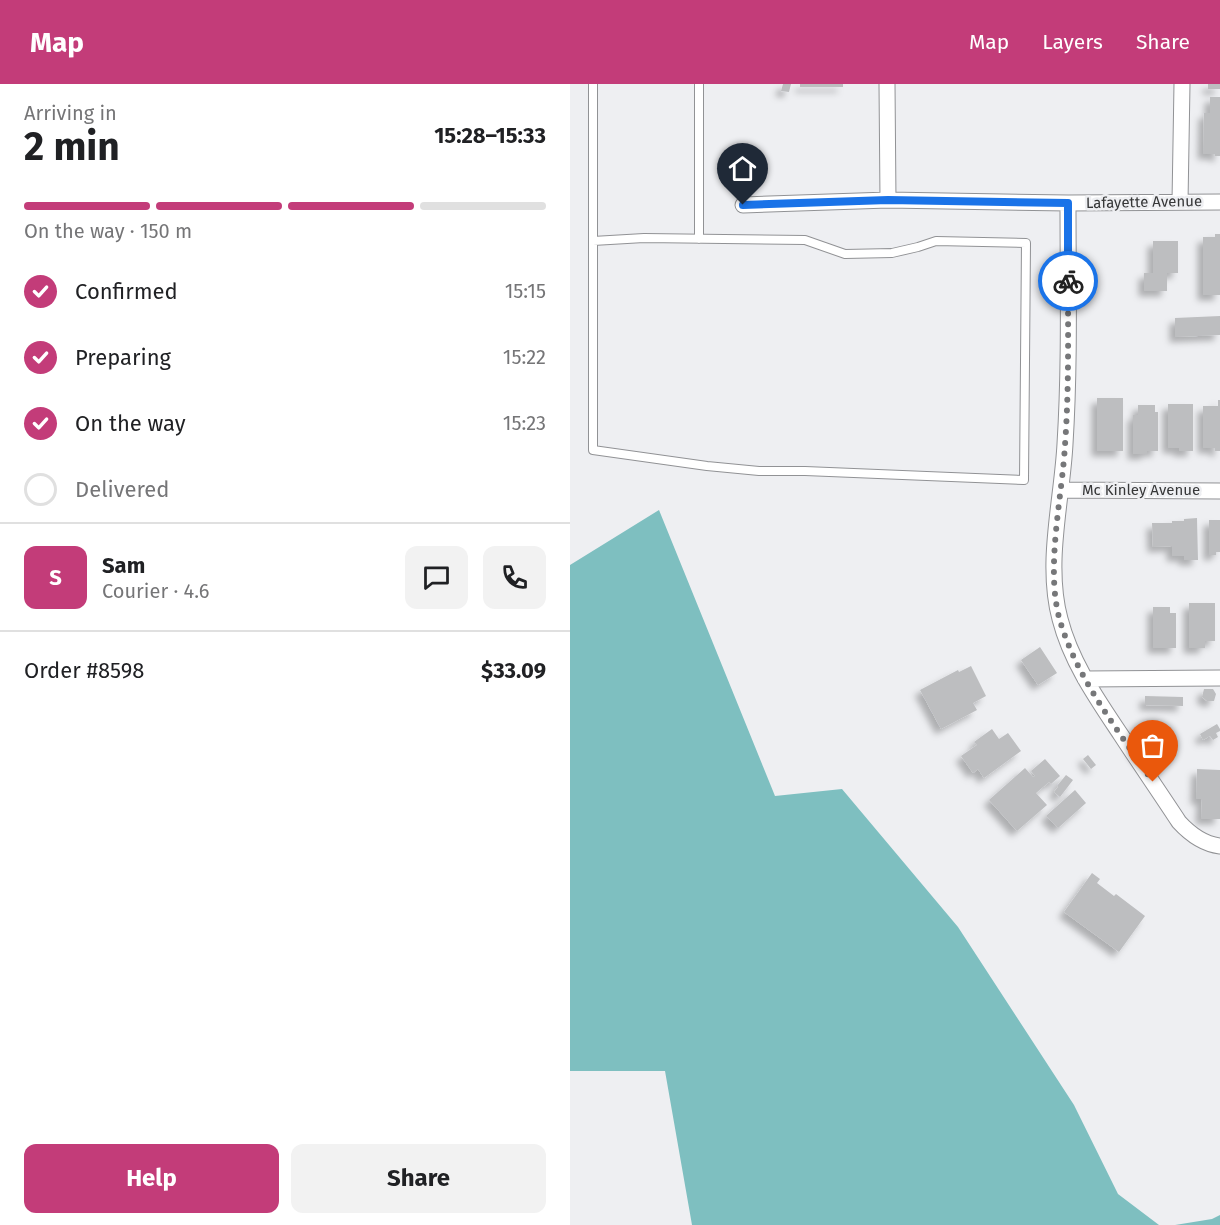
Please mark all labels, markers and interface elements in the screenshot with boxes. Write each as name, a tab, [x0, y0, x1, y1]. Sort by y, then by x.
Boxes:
text: Map	[30, 26, 84, 59]
text: Map	[969, 29, 1009, 55]
text: Layers	[1042, 29, 1103, 55]
text: Share	[1136, 29, 1190, 55]
text: Arriving in	[24, 101, 117, 125]
text: 15:28–15:33	[434, 122, 546, 149]
text: 2 min	[24, 124, 120, 170]
pin	[717, 143, 768, 205]
icon: home	[726, 152, 759, 185]
street label: Lafayette Avenue	[1086, 192, 1202, 212]
text: On the way · 150 m	[24, 219, 192, 243]
courier	[1038, 251, 1098, 311]
icon: bike	[1052, 265, 1085, 298]
icon: check	[24, 275, 57, 308]
text: Confirmed	[75, 278, 178, 305]
text: 15:15	[505, 279, 546, 303]
icon: check	[24, 341, 57, 374]
text: Preparing	[75, 344, 171, 371]
text: 15:22	[503, 345, 546, 369]
icon: check	[24, 407, 57, 440]
text: On the way	[75, 410, 186, 437]
text: 15:23	[503, 411, 546, 435]
text: Delivered	[75, 476, 170, 503]
street label: Mc Kinley Avenue	[1082, 481, 1200, 499]
button: chat	[405, 546, 468, 609]
button: phone	[483, 546, 546, 609]
text: Sam	[102, 552, 145, 579]
text: S	[49, 564, 62, 591]
text: Courier · 4.6	[102, 579, 209, 603]
text: Order #8598	[24, 657, 144, 684]
text: $33.09	[481, 657, 546, 684]
pin	[1127, 720, 1178, 782]
icon: bag	[1136, 729, 1169, 762]
button: Help	[24, 1144, 279, 1213]
button: Share	[291, 1144, 546, 1213]

